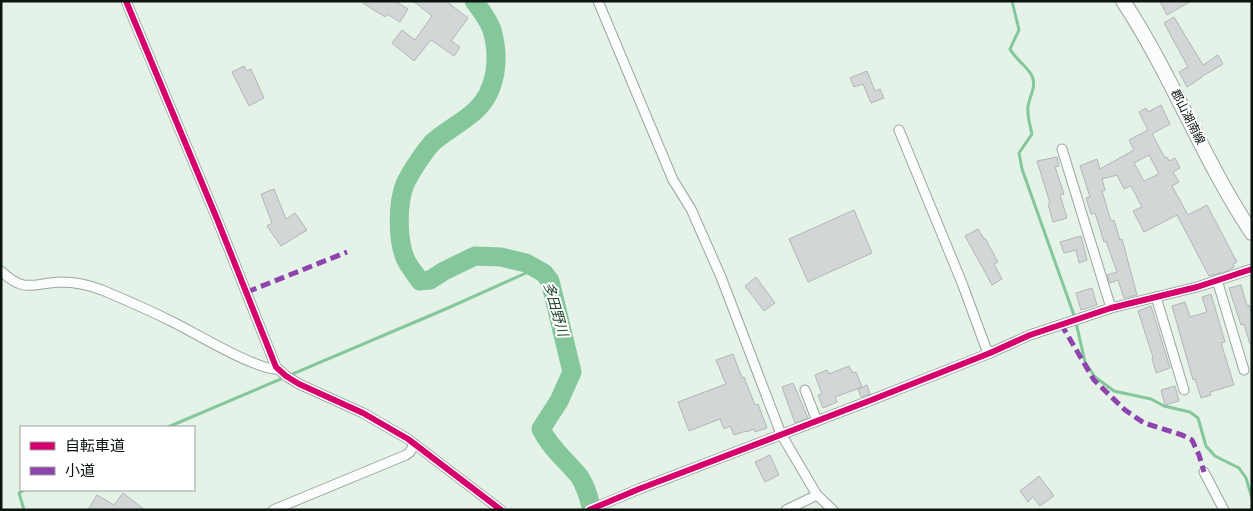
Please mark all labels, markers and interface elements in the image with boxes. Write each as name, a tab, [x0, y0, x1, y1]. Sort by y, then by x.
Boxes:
street label: 郡山湖南線	[1168, 87, 1208, 147]
water label: 多田野川	[540, 280, 572, 340]
legend	[20, 426, 195, 491]
text: 自転車道	[65, 437, 125, 455]
text: 小道	[65, 462, 95, 480]

